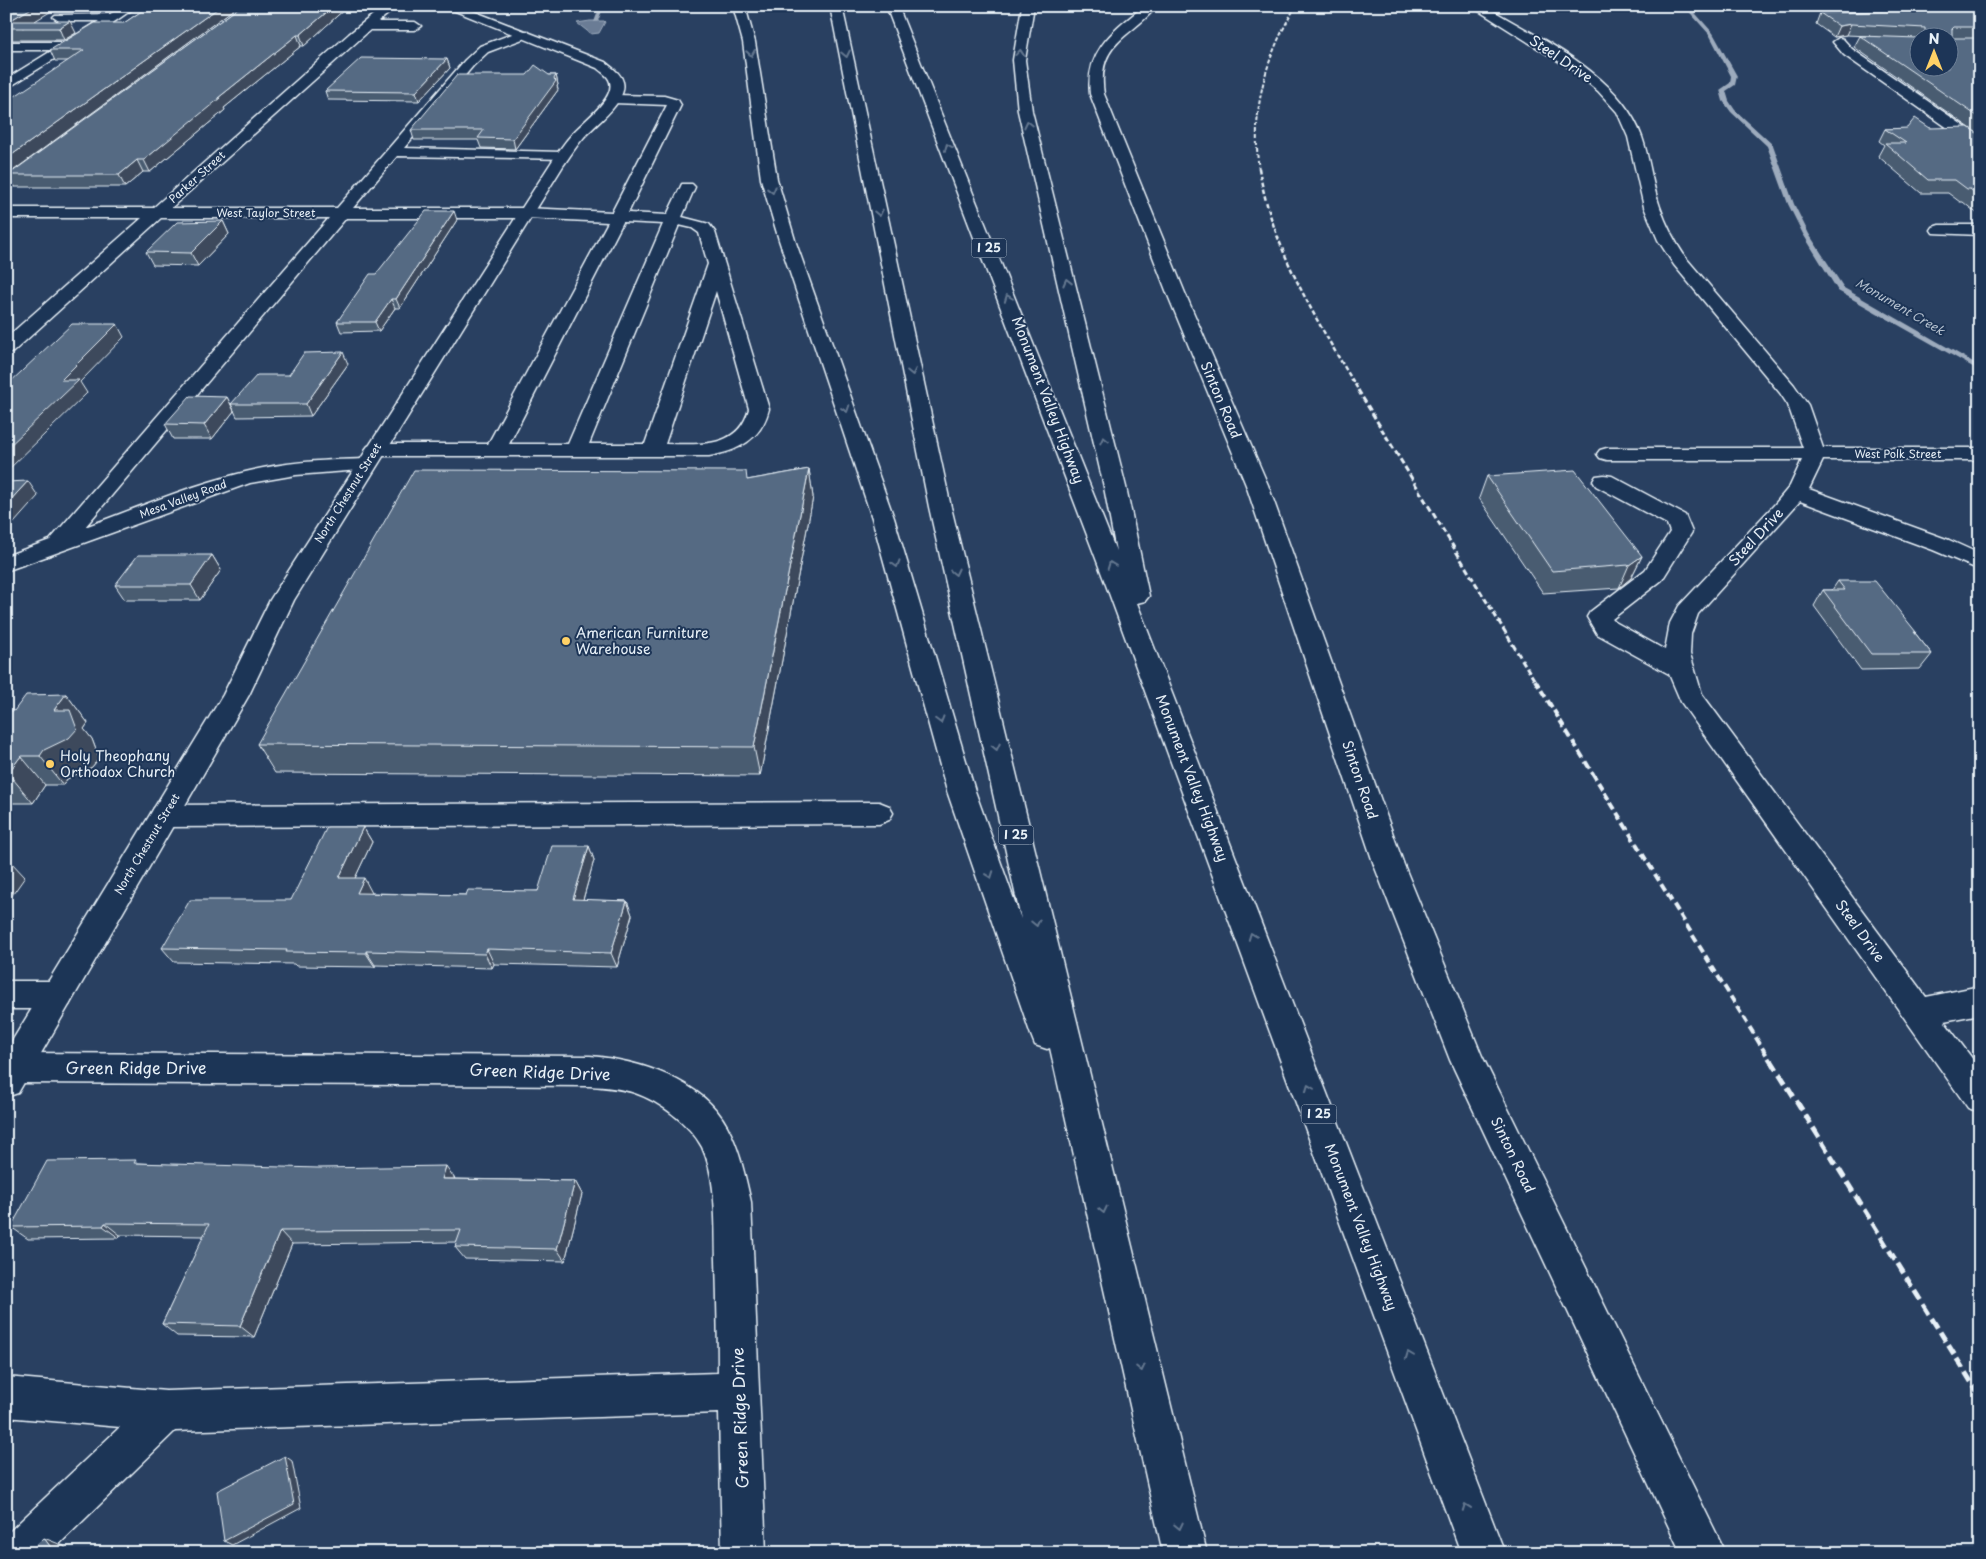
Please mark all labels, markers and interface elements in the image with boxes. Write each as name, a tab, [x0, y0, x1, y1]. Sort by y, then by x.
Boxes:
north arrow	[1908, 28, 1958, 78]
text: N	[1928, 28, 1940, 49]
street label: Steel Drive	[1525, 30, 1597, 88]
one-way arrow	[745, 49, 755, 58]
one-way arrow	[1014, 49, 1025, 57]
one-way arrow	[840, 50, 851, 58]
one-way arrow	[1023, 119, 1034, 128]
one-way arrow	[944, 143, 955, 152]
street label: Parker Street	[165, 146, 229, 207]
one-way arrow	[766, 185, 777, 194]
street label: West Taylor Street	[217, 204, 316, 221]
one-way arrow	[873, 209, 884, 218]
road number: I 25	[972, 238, 1006, 258]
water label: Monument Creek	[1853, 273, 1949, 339]
one-way arrow	[1062, 277, 1073, 286]
one-way arrow	[1004, 294, 1015, 303]
street label: Monument Valley Highway	[1007, 313, 1090, 486]
street label: Sinton Road	[1196, 358, 1247, 442]
one-way arrow	[906, 368, 917, 377]
one-way arrow	[840, 404, 850, 413]
one-way arrow	[1099, 435, 1110, 444]
street label: North Chestnut Street	[310, 439, 386, 546]
street label: West Polk Street	[1855, 445, 1942, 462]
street label: Mesa Valley Road	[137, 475, 229, 522]
street label: Steel Drive	[1723, 503, 1788, 570]
one-way arrow	[891, 559, 901, 567]
one-way arrow	[1107, 561, 1117, 569]
one-way arrow	[949, 568, 960, 576]
place label: American Furniture Warehouse	[576, 622, 709, 659]
marker: American Furniture Warehouse	[560, 635, 572, 647]
street label: Monument Valley Highway	[1151, 691, 1234, 864]
one-way arrow	[935, 716, 945, 724]
street label: Sinton Road	[1337, 738, 1384, 822]
one-way arrow	[990, 743, 1001, 752]
place label: Holy Theophany Orthodox Church	[60, 745, 175, 782]
marker: Holy Theophany Orthodox Church	[44, 758, 56, 770]
street label: North Chestnut Street	[110, 789, 184, 898]
road number: I 25	[998, 826, 1034, 844]
one-way arrow	[984, 870, 994, 878]
street label: Steel Drive	[1831, 895, 1890, 966]
one-way arrow	[1030, 918, 1041, 927]
one-way arrow	[1248, 932, 1258, 941]
street label: Green Ridge Drive	[65, 1055, 207, 1079]
street label: Green Ridge Drive	[469, 1057, 611, 1085]
one-way arrow	[1305, 1084, 1315, 1093]
road number: I 25	[1302, 1104, 1336, 1124]
street label: Sinton Road	[1486, 1113, 1541, 1196]
street label: Monument Valley Highway	[1320, 1140, 1403, 1313]
one-way arrow	[1098, 1206, 1108, 1214]
street label: Green Ridge Drive	[725, 1347, 753, 1489]
one-way arrow	[1405, 1351, 1415, 1360]
one-way arrow	[1135, 1364, 1146, 1373]
one-way arrow	[1462, 1503, 1472, 1512]
one-way arrow	[1173, 1522, 1184, 1531]

